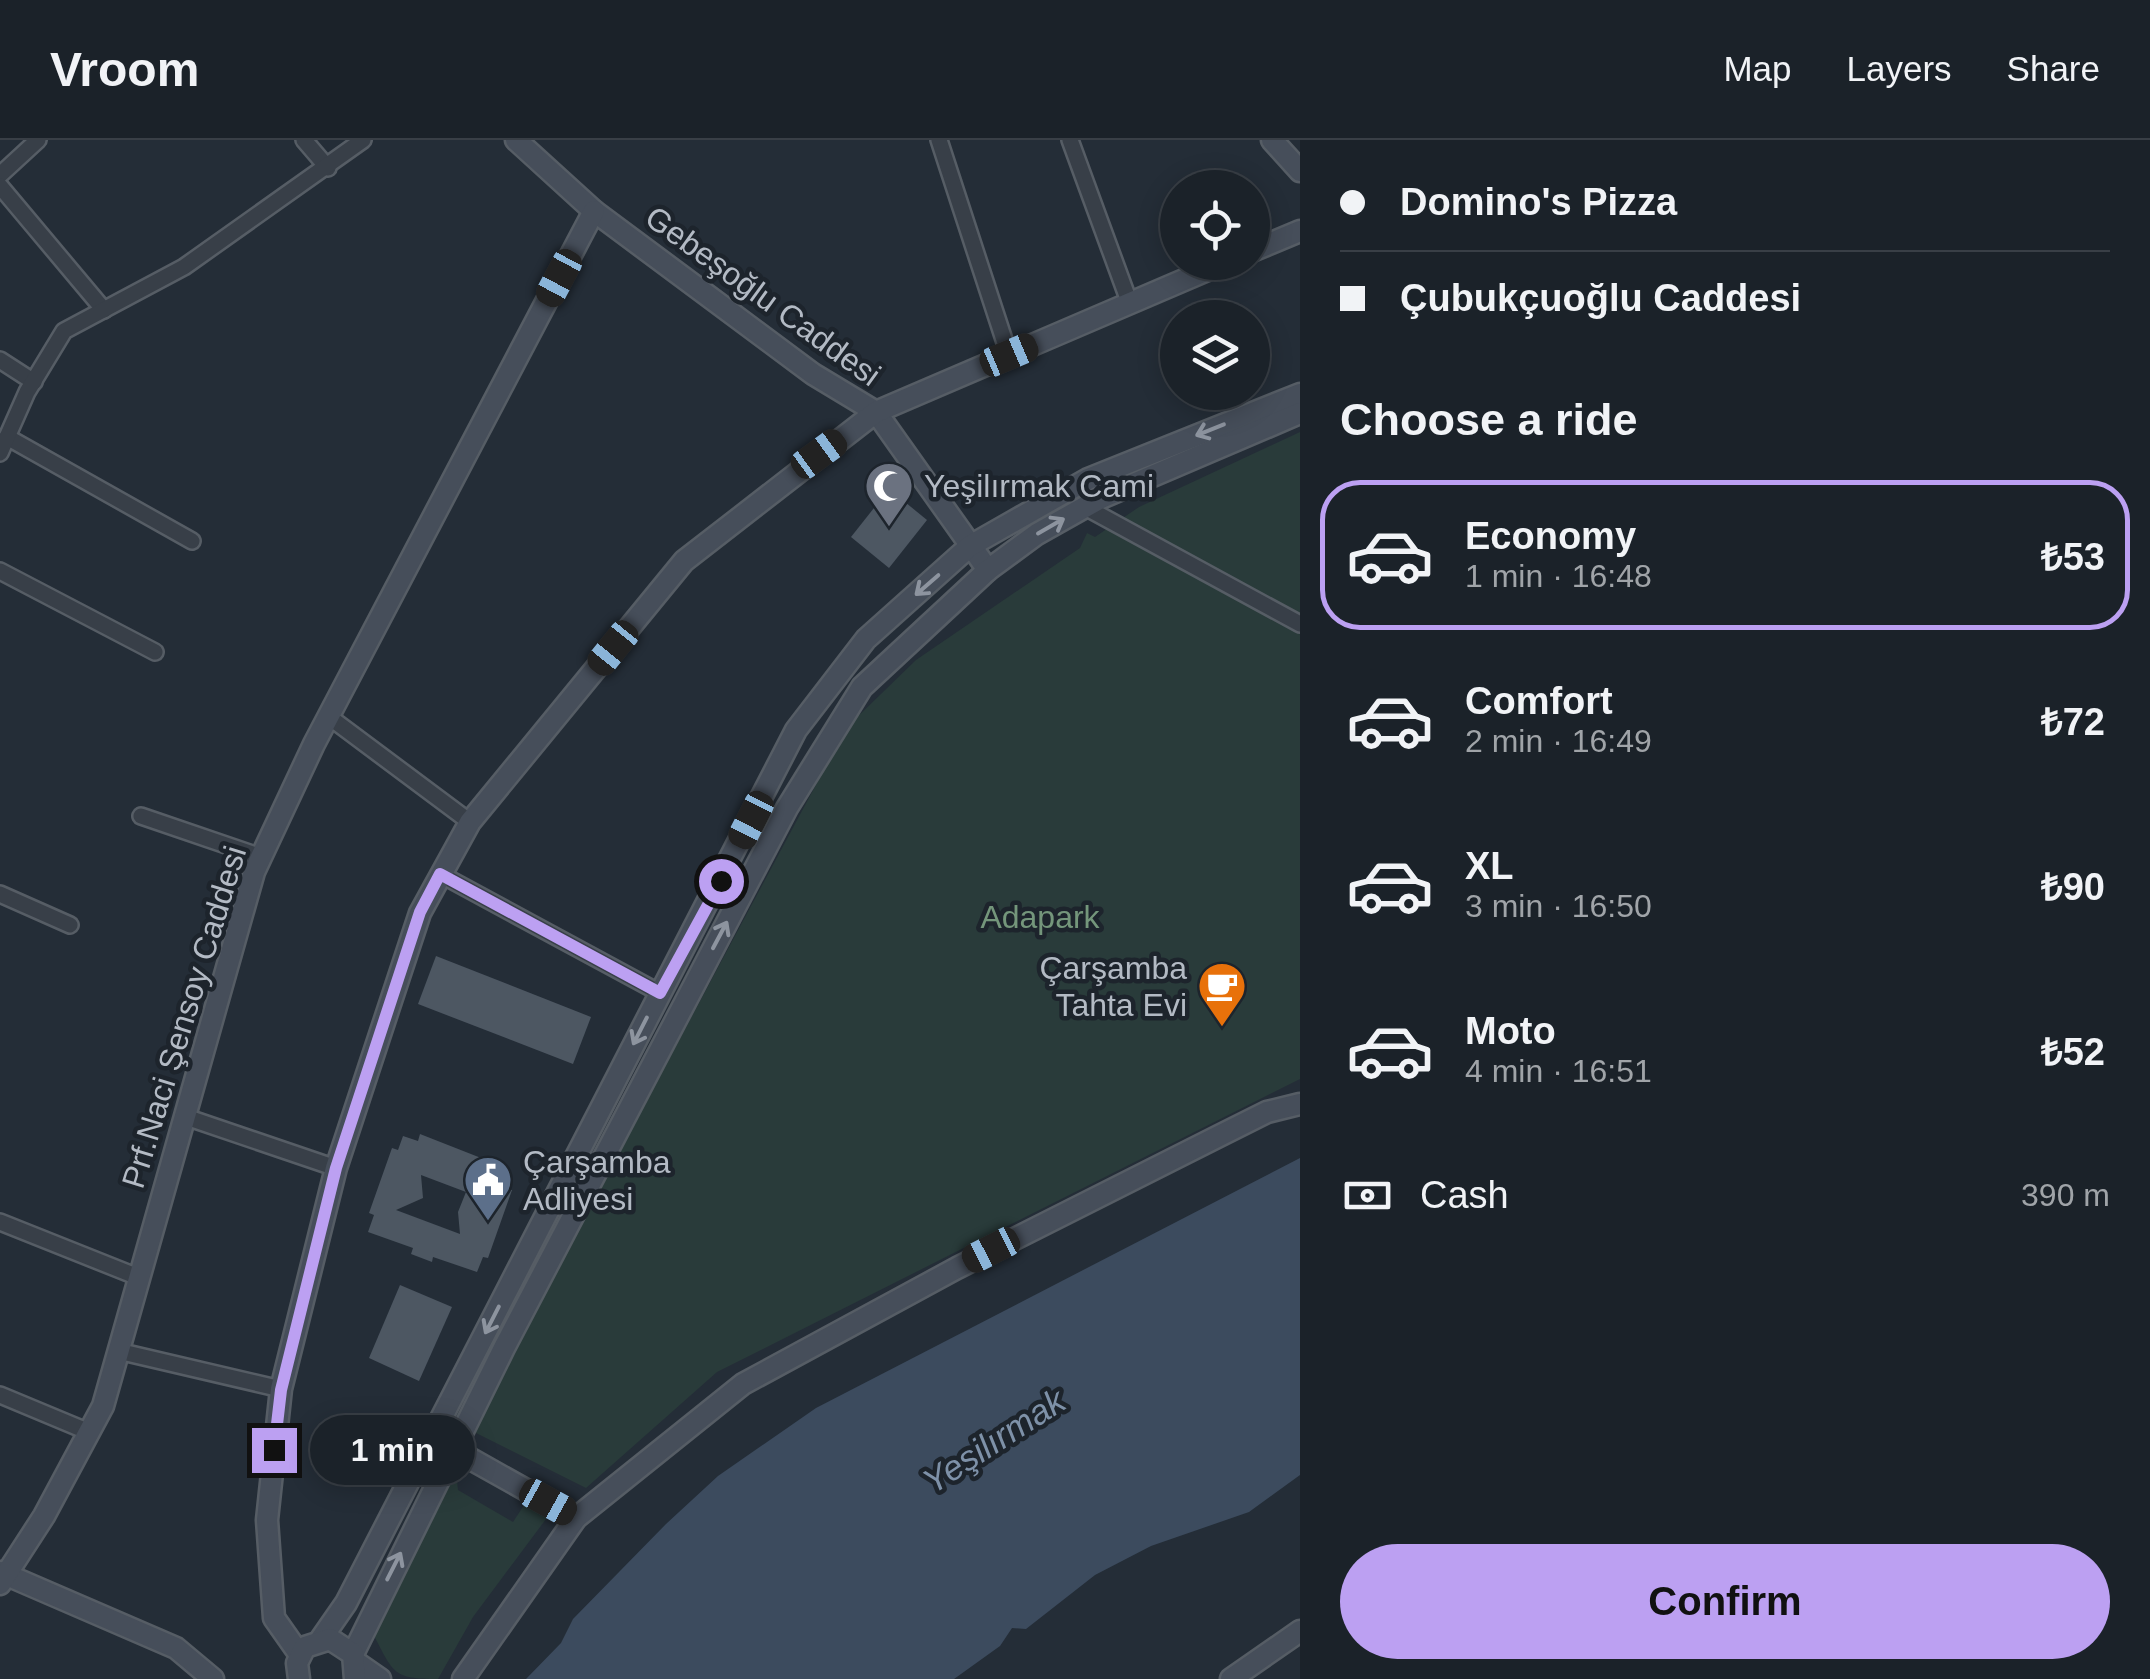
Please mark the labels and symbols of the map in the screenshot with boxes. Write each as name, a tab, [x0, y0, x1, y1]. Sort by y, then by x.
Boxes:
street label: Gebeşoğlu Caddesi	[639, 199, 887, 393]
car	[532, 244, 586, 312]
car	[976, 329, 1042, 381]
one-way arrow	[1195, 423, 1225, 441]
car	[786, 424, 852, 484]
mosque icon: Yeşilırmak Cami	[863, 460, 915, 528]
place label: Yeşilırmak Cami	[924, 468, 1154, 504]
one-way arrow	[1036, 516, 1065, 536]
one-way arrow	[915, 574, 940, 597]
car	[582, 615, 644, 681]
car	[724, 786, 778, 854]
street label: Prf.Naci Şensoy Caddesi	[115, 842, 253, 1192]
route start	[699, 859, 744, 904]
park label: Adapark	[980, 899, 1101, 935]
one-way arrow	[711, 920, 730, 950]
place label: Çarşamba Tahta Evi	[1039, 950, 1187, 1023]
cafe icon: Çarşamba Tahta Evi	[1196, 960, 1248, 1028]
one-way arrow	[630, 1016, 649, 1046]
place label: Çarşamba Adliyesi	[523, 1144, 671, 1217]
public building icon: Çarşamba Adliyesi	[462, 1154, 514, 1222]
car	[957, 1223, 1025, 1277]
one-way arrow	[482, 1305, 501, 1334]
water label: Yeşilırmak	[915, 1379, 1073, 1501]
callout: 1 min	[309, 1415, 474, 1485]
route end	[252, 1428, 297, 1473]
car	[514, 1474, 582, 1530]
one-way arrow	[386, 1551, 405, 1581]

